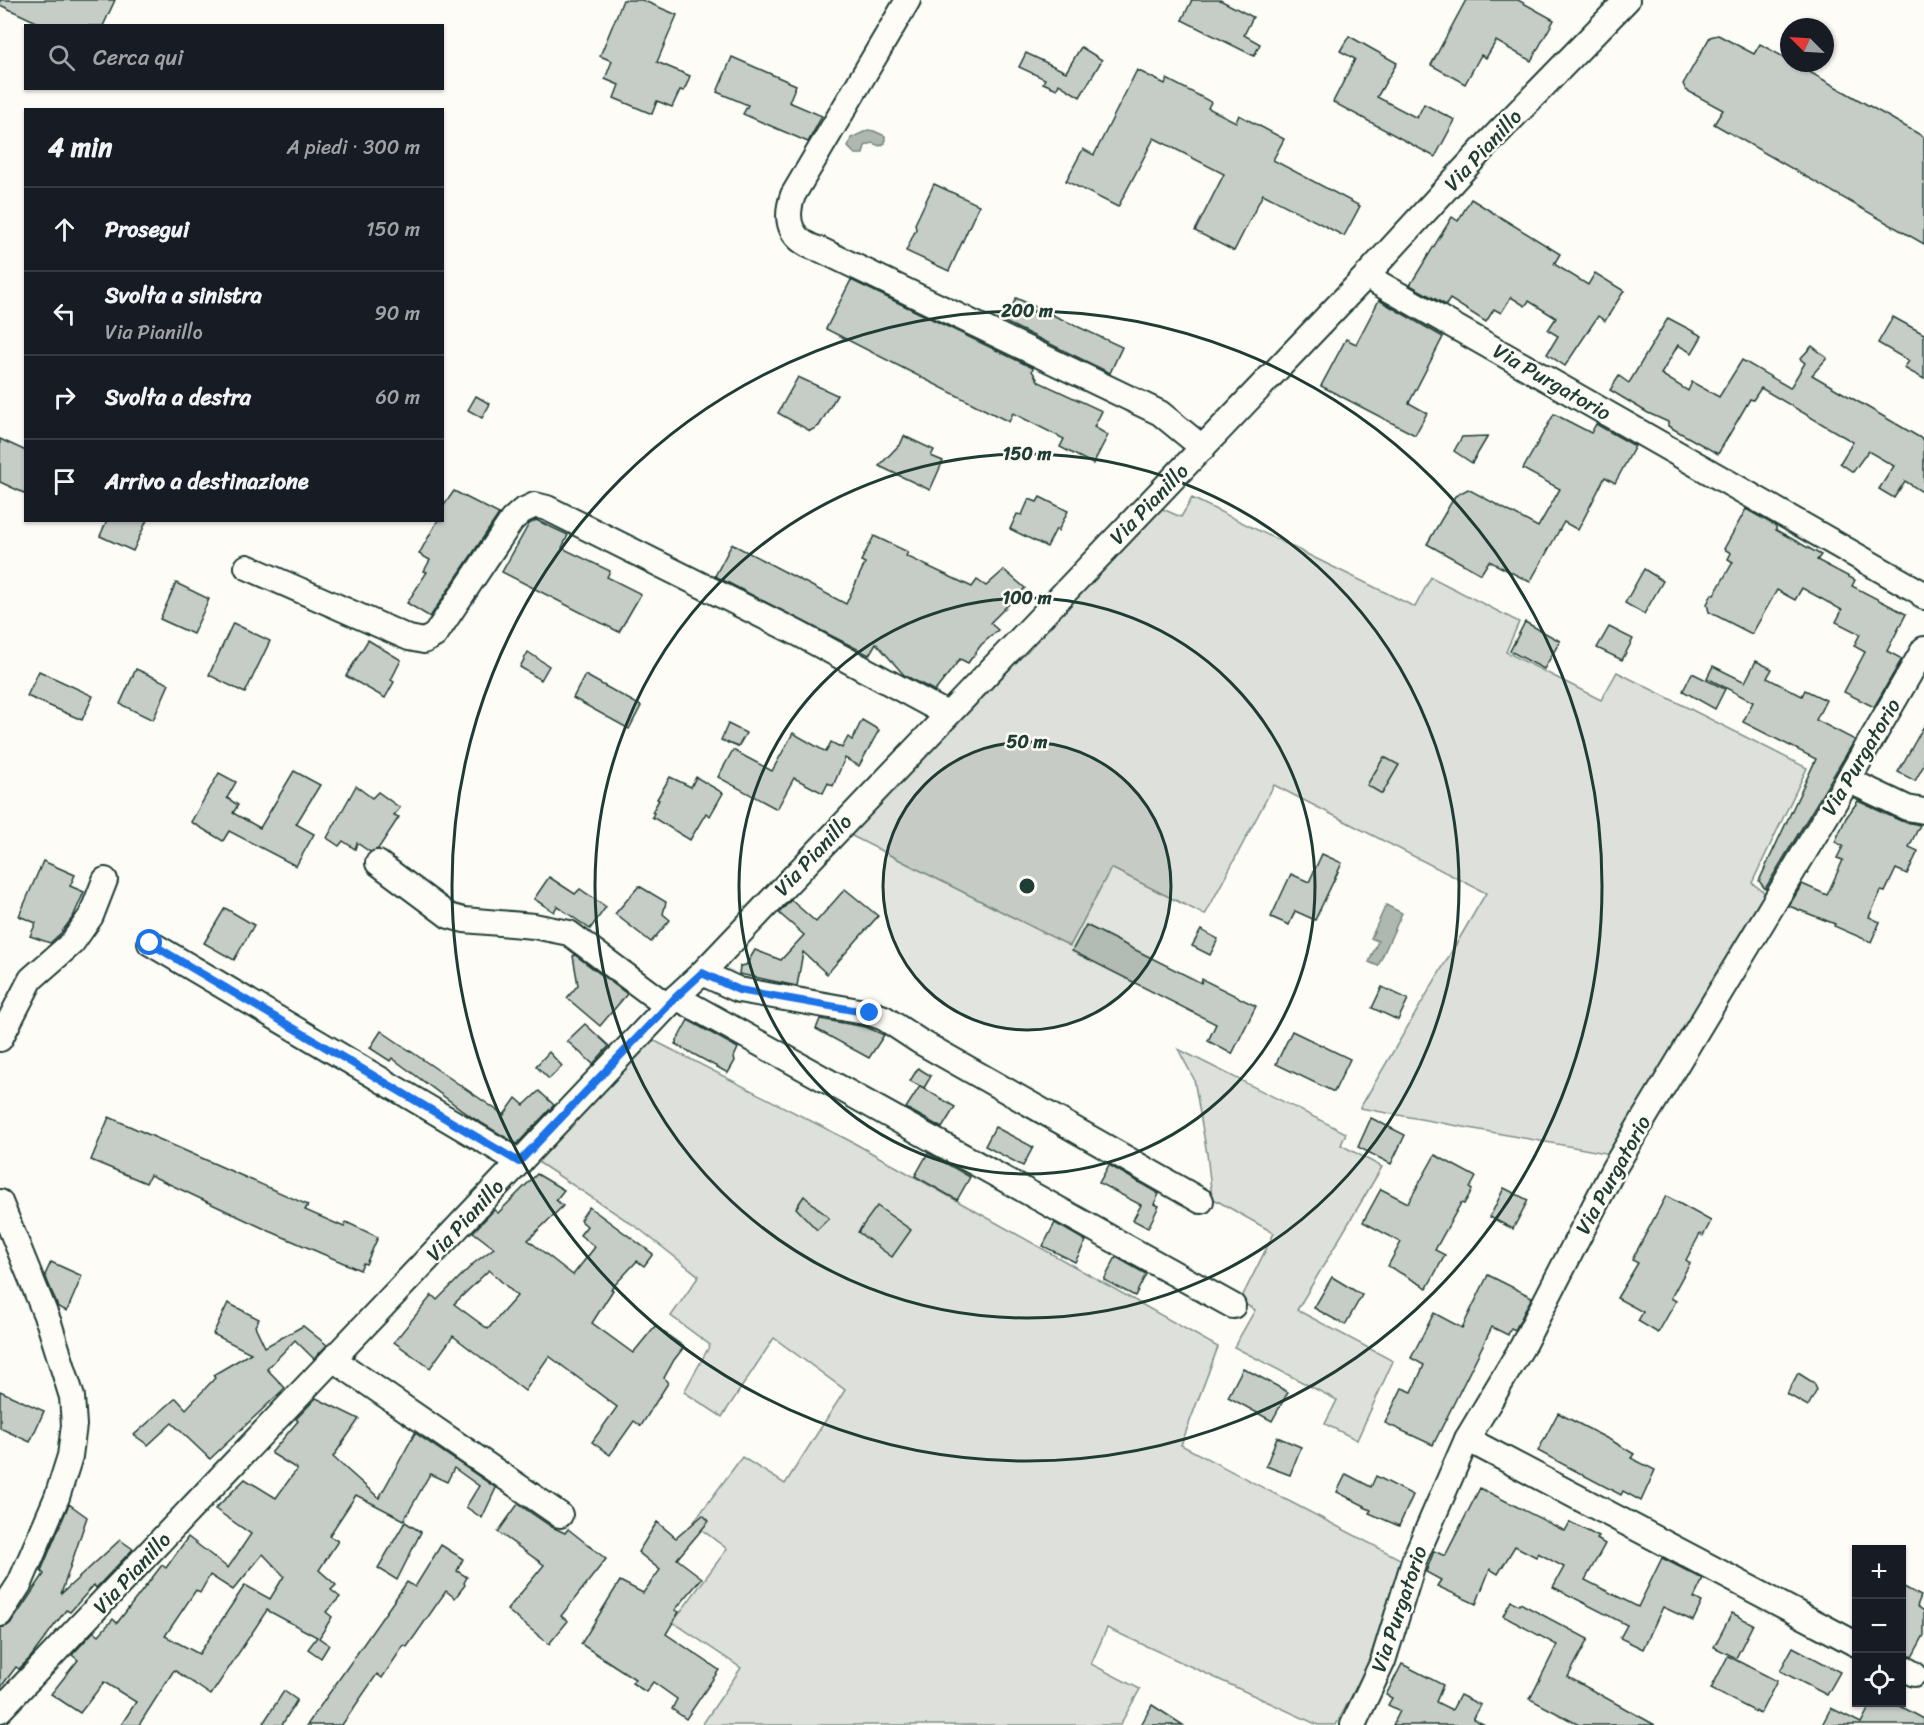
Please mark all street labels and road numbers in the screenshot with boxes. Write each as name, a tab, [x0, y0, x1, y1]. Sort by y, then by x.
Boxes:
street label: Via Pianillo	[1434, 100, 1532, 200]
street label: Via Purgatorio	[1485, 333, 1619, 432]
street label: Via Pianillo	[1100, 454, 1198, 554]
street label: Via Purgatorio	[1811, 690, 1911, 823]
street label: Via Pianillo	[764, 805, 862, 905]
street label: Via Purgatorio	[1564, 1108, 1662, 1242]
street label: Via Pianillo	[416, 1170, 514, 1270]
street label: Via Pianillo	[83, 1523, 181, 1623]
street label: Via Purgatorio	[1360, 1540, 1439, 1678]

